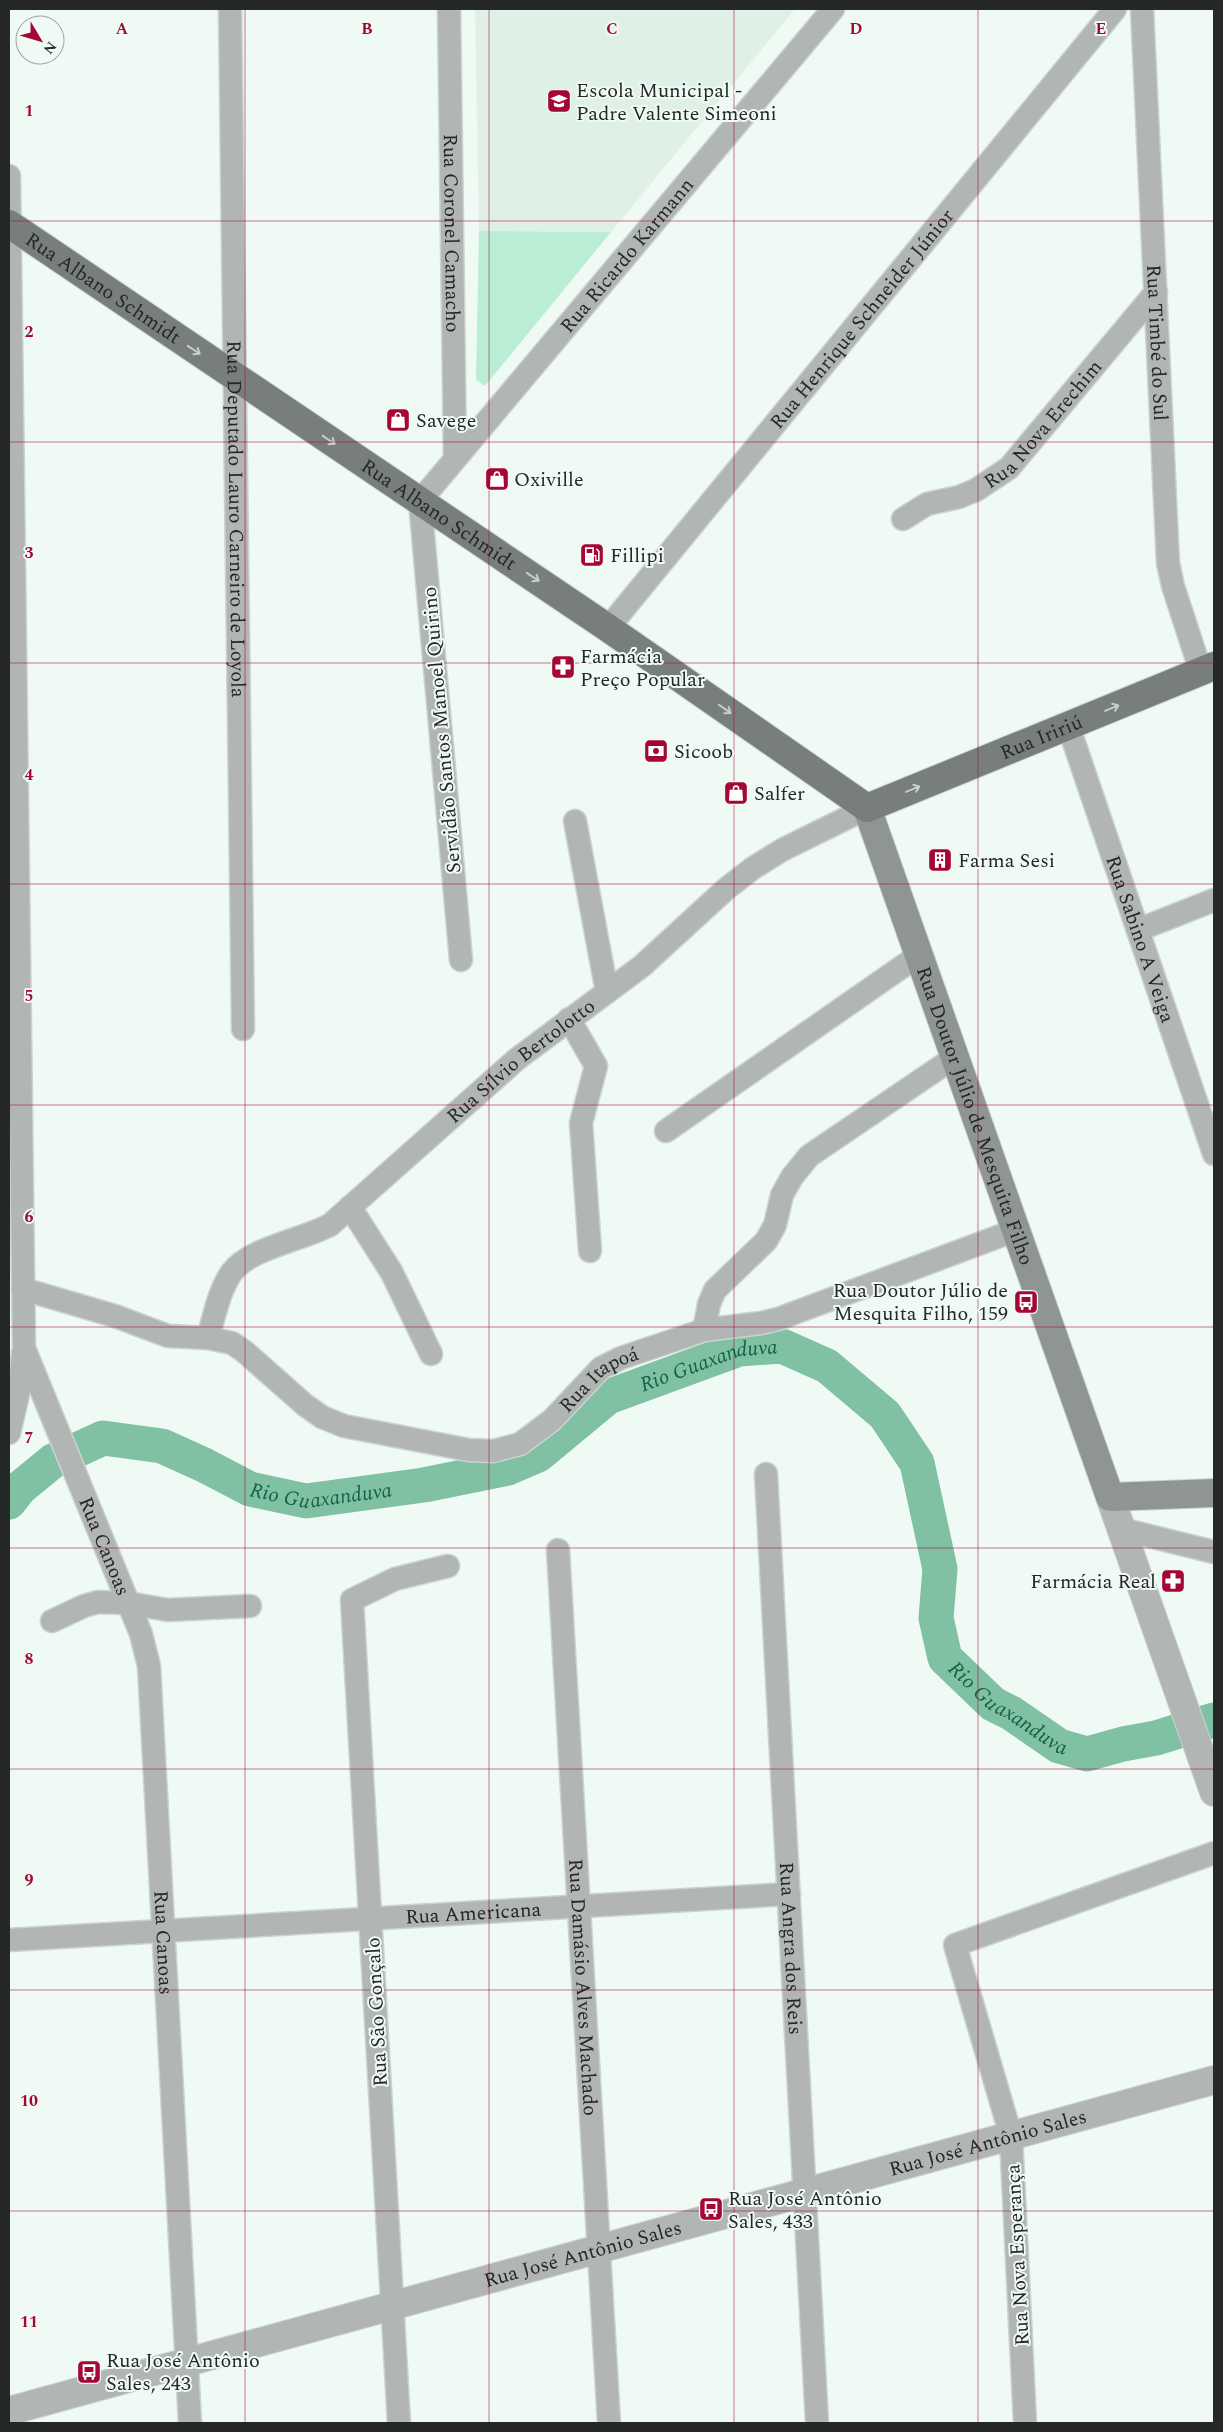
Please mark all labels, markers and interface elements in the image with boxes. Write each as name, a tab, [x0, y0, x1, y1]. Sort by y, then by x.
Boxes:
north arrow	[15, 15, 65, 65]
text: A	[116, 17, 129, 41]
text: B	[361, 17, 373, 41]
text: C	[606, 17, 618, 41]
text: D	[850, 17, 863, 41]
text: E	[1096, 17, 1106, 41]
text: N	[38, 37, 62, 59]
place label: Escola Municipal - Padre Valente Simeoni	[576, 76, 777, 129]
school or university icon: Escola Municipal - Padre Valente Simeoni	[546, 88, 572, 114]
text: 1	[25, 99, 33, 123]
street label: Rua Coronel Camacho	[435, 133, 467, 333]
street label: Rua Ricardo Karmann	[553, 171, 701, 340]
street label: Rua Henrique Schneider Júnior	[763, 202, 962, 436]
street label: Rua Albano Schmidt	[19, 225, 187, 352]
street label: Rua Timbé do Sul	[1138, 264, 1175, 422]
text: 2	[25, 320, 34, 344]
street label: Rua Deputado Lauro Carneiro de Loyola	[218, 340, 253, 698]
one-way arrow	[187, 345, 201, 355]
street label: Rua Nova Erechim	[978, 353, 1110, 497]
place label: Savege	[416, 406, 476, 436]
shop icon: Savege	[385, 407, 411, 433]
one-way arrow	[322, 435, 336, 446]
street label: Rua Albano Schmidt	[355, 452, 523, 578]
place label: Oxiville	[514, 465, 584, 495]
shop icon: Oxiville	[484, 466, 510, 492]
text: 3	[25, 541, 34, 565]
place label: Fillipi	[610, 541, 664, 571]
fuel station icon: Fillipi	[579, 542, 605, 568]
one-way arrow	[526, 572, 540, 582]
street label: Servidão Santos Manoel Quirino	[415, 585, 469, 874]
place label: Farmácia Preço Popular	[580, 642, 705, 695]
pharmacy icon: Farmácia Preço Popular	[550, 654, 576, 680]
one-way arrow	[1104, 703, 1119, 712]
one-way arrow	[718, 704, 732, 714]
street label: Rua Iririú	[996, 707, 1087, 768]
place label: Sicoob	[674, 737, 733, 767]
bank icon: Sicoob	[643, 738, 669, 764]
text: 4	[25, 763, 34, 787]
place label: Salfer	[754, 779, 805, 809]
shop icon: Salfer	[723, 780, 749, 806]
one-way arrow	[904, 784, 920, 793]
place label: Farma Sesi	[958, 846, 1055, 876]
building icon: Farma Sesi	[927, 847, 953, 873]
street label: Rua Sabino A Veiga	[1097, 852, 1182, 1027]
street label: Rua Doutor Júlio de Mesquita Filho	[908, 962, 1041, 1269]
text: 5	[25, 984, 33, 1008]
street label: Rua Sílvio Bertolotto	[440, 992, 602, 1131]
text: 6	[25, 1205, 34, 1229]
place label: Rua Doutor Júlio de Mesquita Filho, 159	[833, 1276, 1008, 1329]
bus stop icon: Rua Doutor Júlio de Mesquita Filho, 159	[1013, 1289, 1039, 1315]
water label: Rio Guaxanduva	[635, 1331, 779, 1401]
street label: Rua Itapoá	[552, 1339, 643, 1420]
text: 7	[25, 1426, 34, 1450]
water label: Rio Guaxanduva	[247, 1474, 394, 1518]
street label: Rua Canoas	[70, 1492, 138, 1600]
place label: Farmácia Real	[1030, 1567, 1156, 1597]
pharmacy icon: Farmácia Real	[1160, 1568, 1186, 1594]
text: 8	[25, 1647, 34, 1671]
water label: Rio Guaxanduva	[940, 1654, 1071, 1765]
street label: Rua Damásio Alves Machado	[560, 1858, 605, 2117]
street label: Rua Angra dos Reis	[771, 1861, 810, 2036]
text: 9	[25, 1868, 34, 1892]
street label: Rua Canoas	[145, 1890, 181, 1996]
street label: Rua Americana	[404, 1895, 542, 1933]
street label: Rua São Gonçalo	[358, 1936, 396, 2087]
text: 10	[20, 2089, 38, 2113]
street label: Rua José Antônio Sales	[886, 2102, 1090, 2185]
street label: Rua Nova Esperança	[998, 2163, 1038, 2347]
place label: Rua José Antônio Sales, 433	[728, 2184, 882, 2237]
bus stop icon: Rua José Antônio Sales, 433	[698, 2196, 724, 2222]
street label: Rua José Antônio Sales	[481, 2213, 685, 2296]
text: 11	[20, 2310, 38, 2334]
place label: Rua José Antônio Sales, 243	[106, 2346, 260, 2399]
bus stop icon: Rua José Antônio Sales, 243	[76, 2359, 102, 2385]

